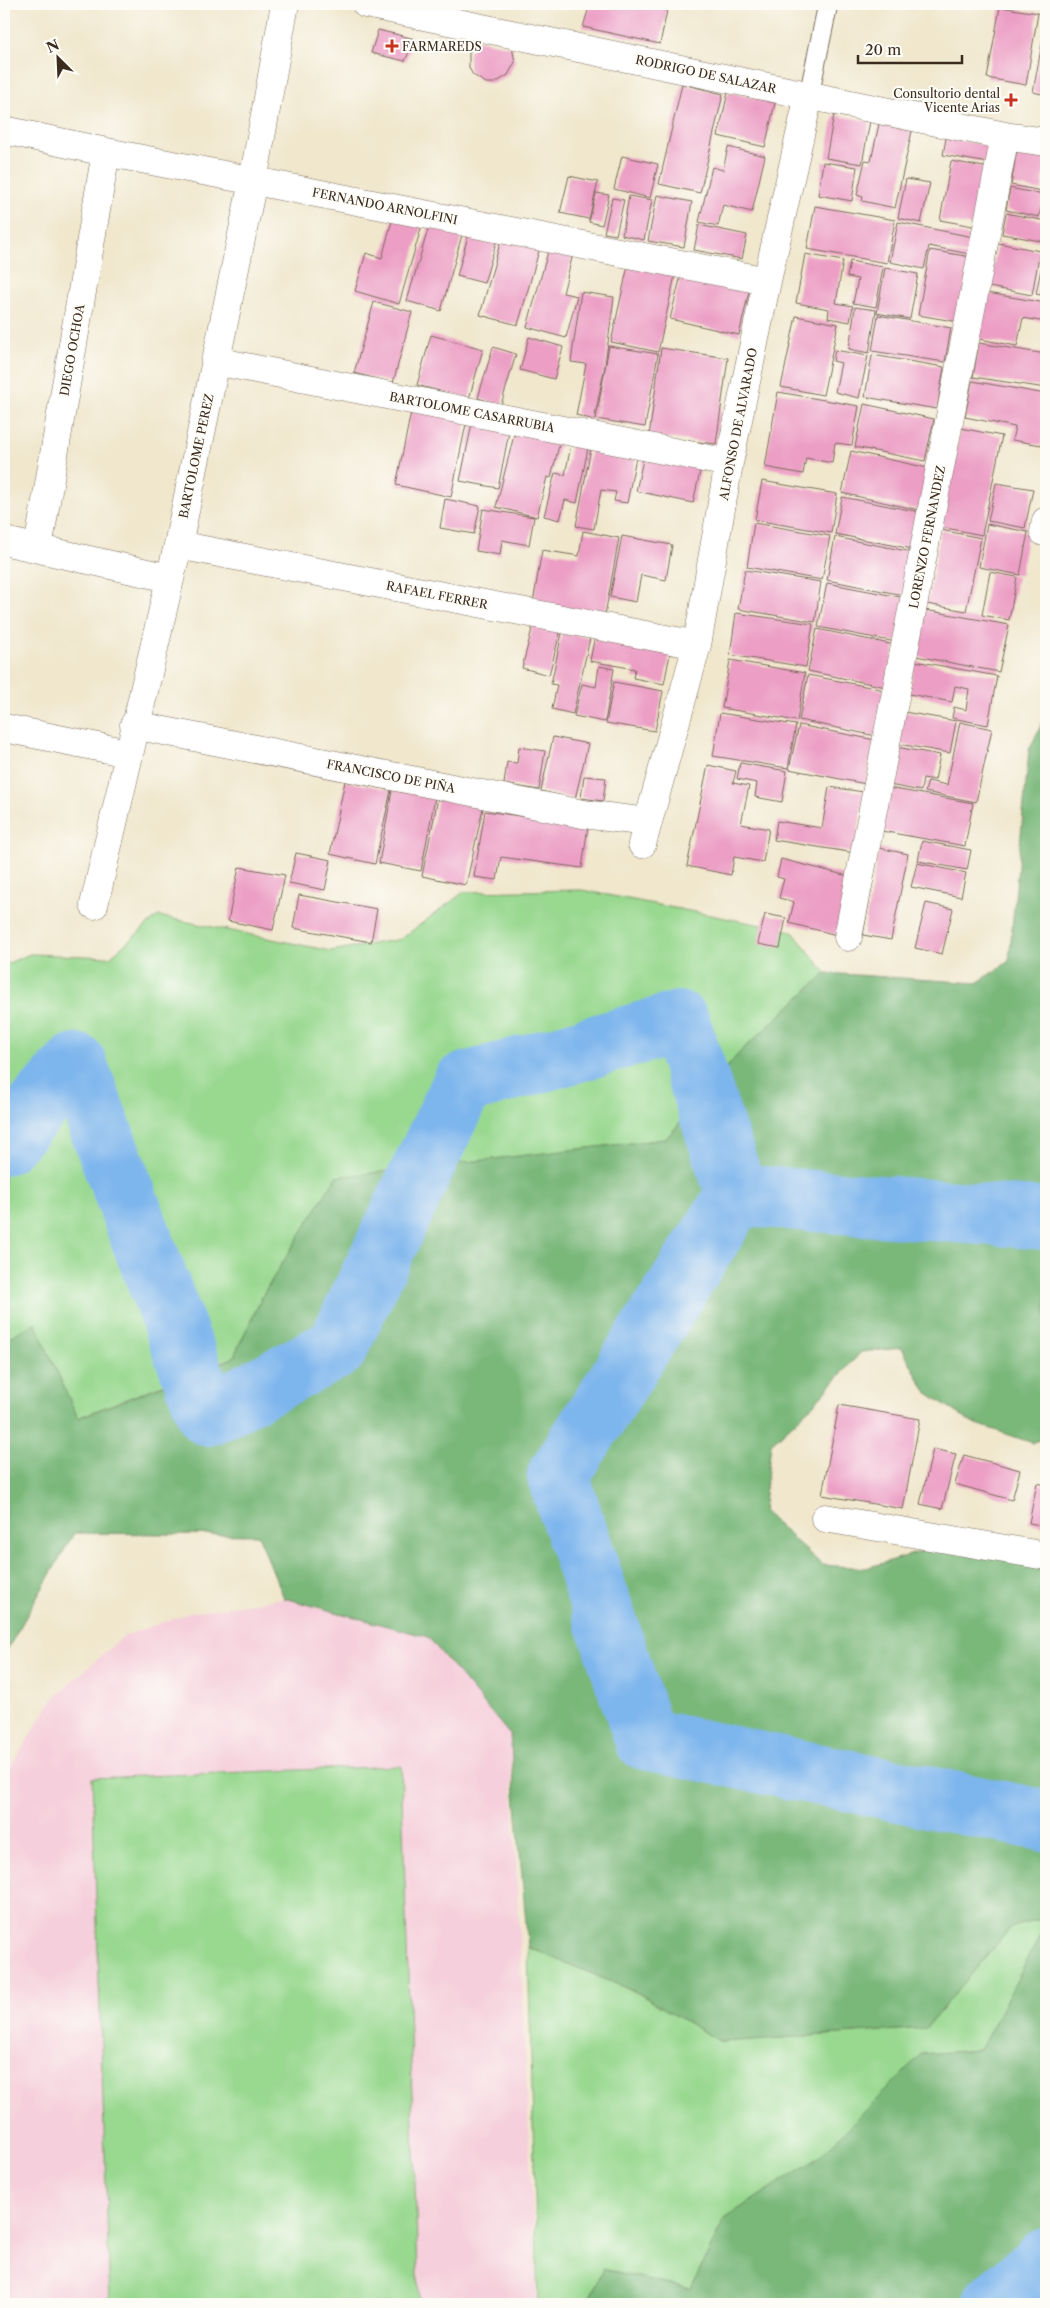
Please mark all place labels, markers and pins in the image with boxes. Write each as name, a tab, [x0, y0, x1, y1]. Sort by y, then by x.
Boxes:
place label: FARMAREDS	[402, 39, 482, 54]
marker: FARMAREDS	[386, 40, 398, 52]
place label: Consultorio dental Vicente Arias	[893, 86, 1000, 115]
marker: Consultorio dental Vicente Arias	[1004, 93, 1018, 107]

